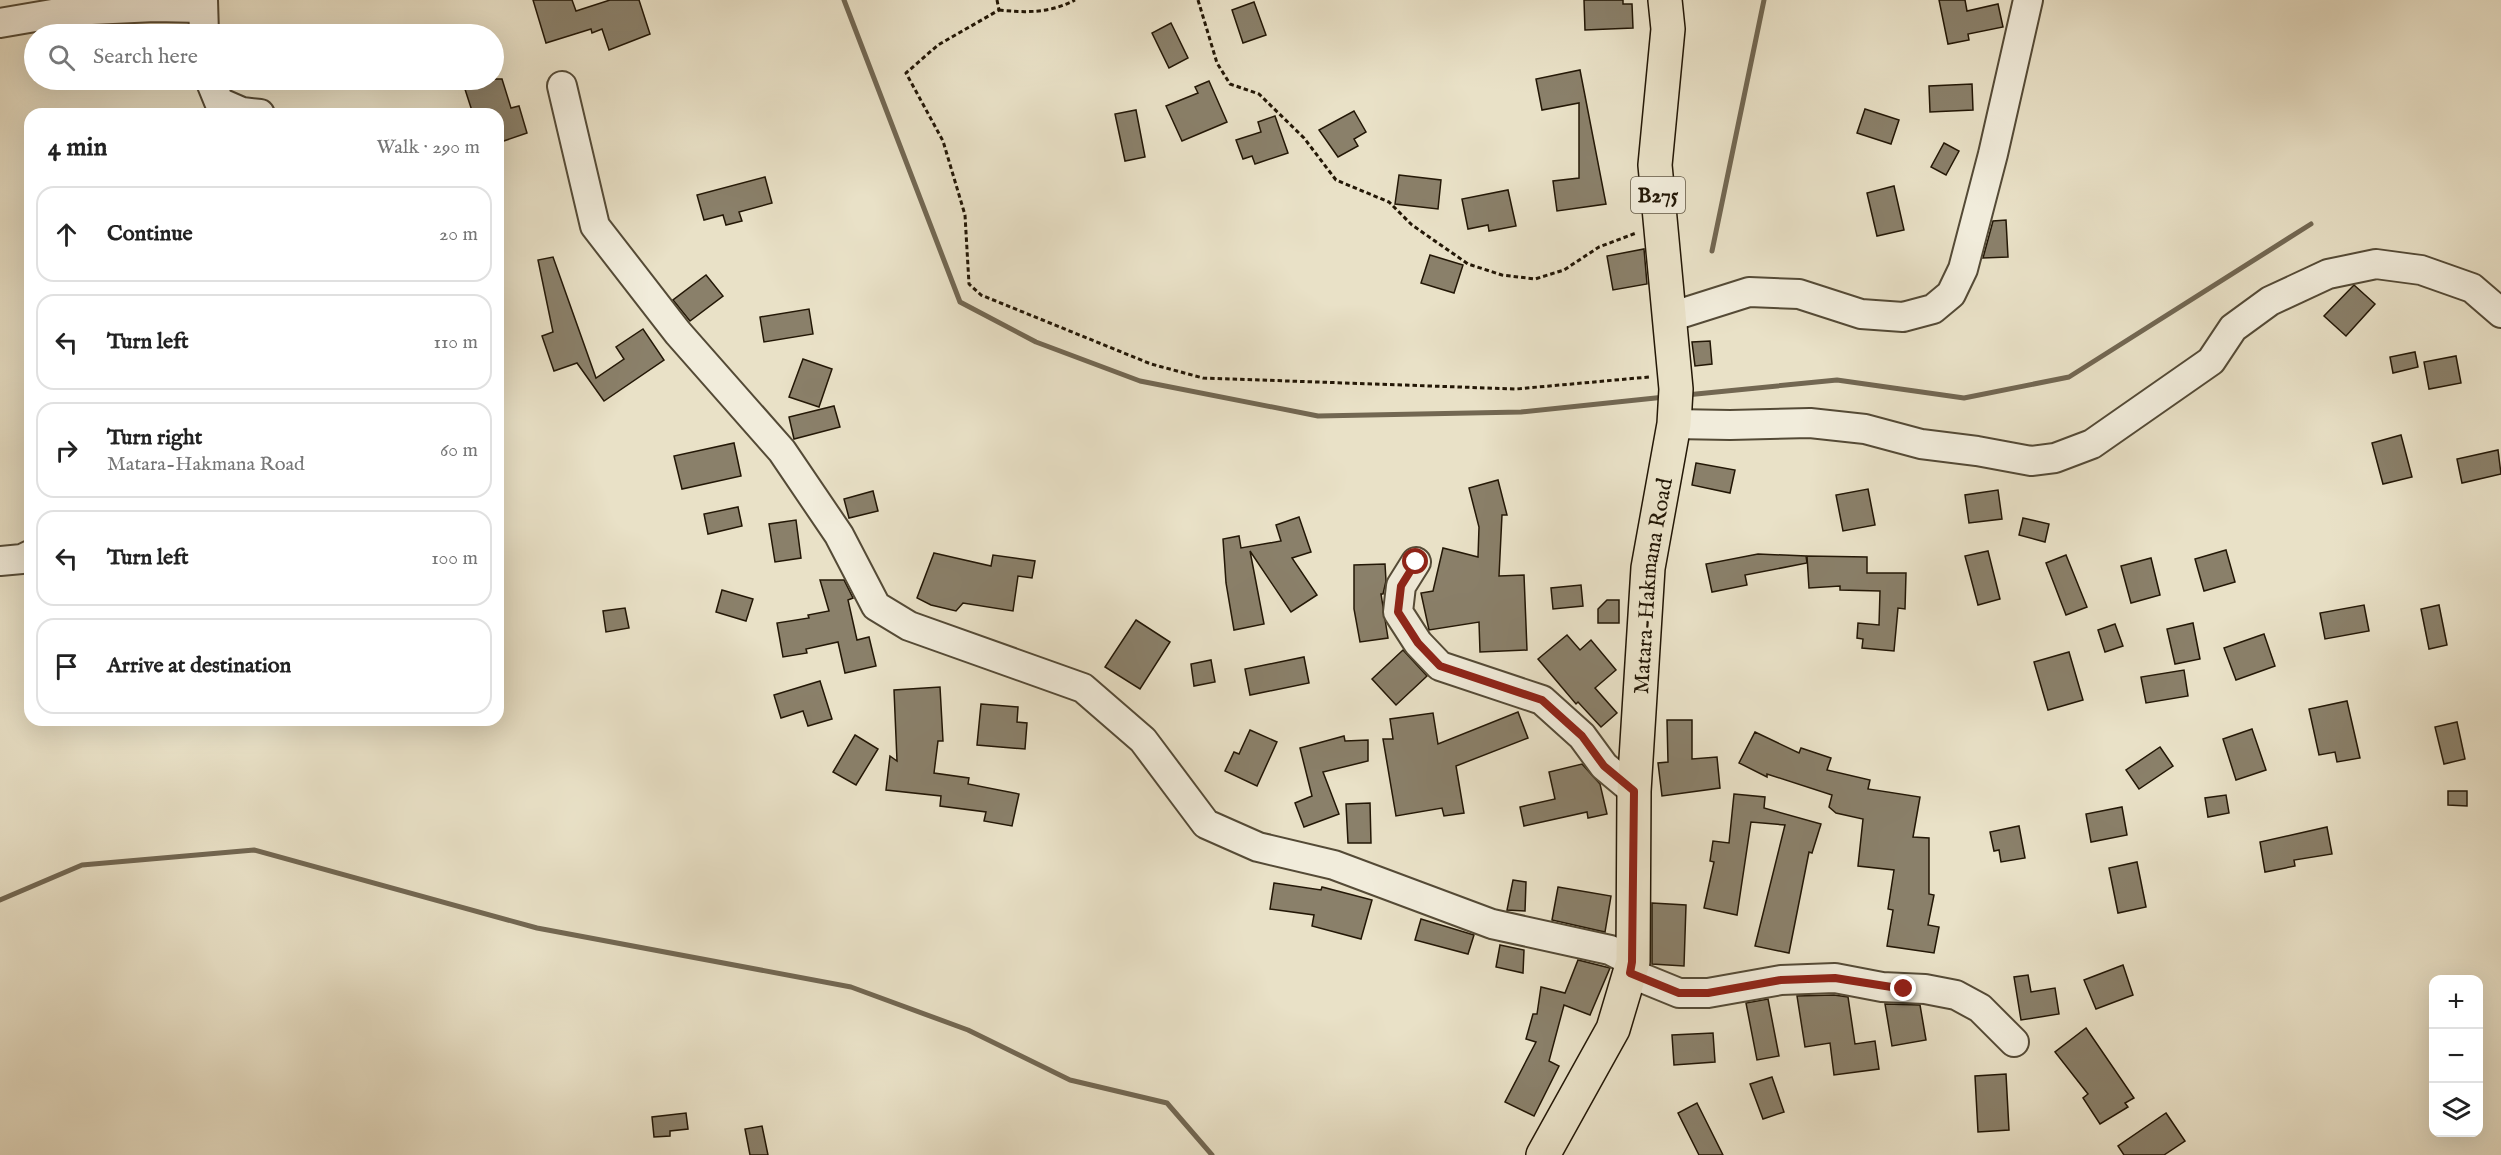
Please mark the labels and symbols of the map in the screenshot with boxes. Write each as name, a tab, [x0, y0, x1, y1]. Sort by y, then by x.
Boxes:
road number: B275	[1631, 177, 1685, 213]
street label: Matara-Hakmana Road	[1628, 476, 1680, 695]
route start	[1402, 548, 1428, 574]
route end	[1890, 975, 1916, 1001]

